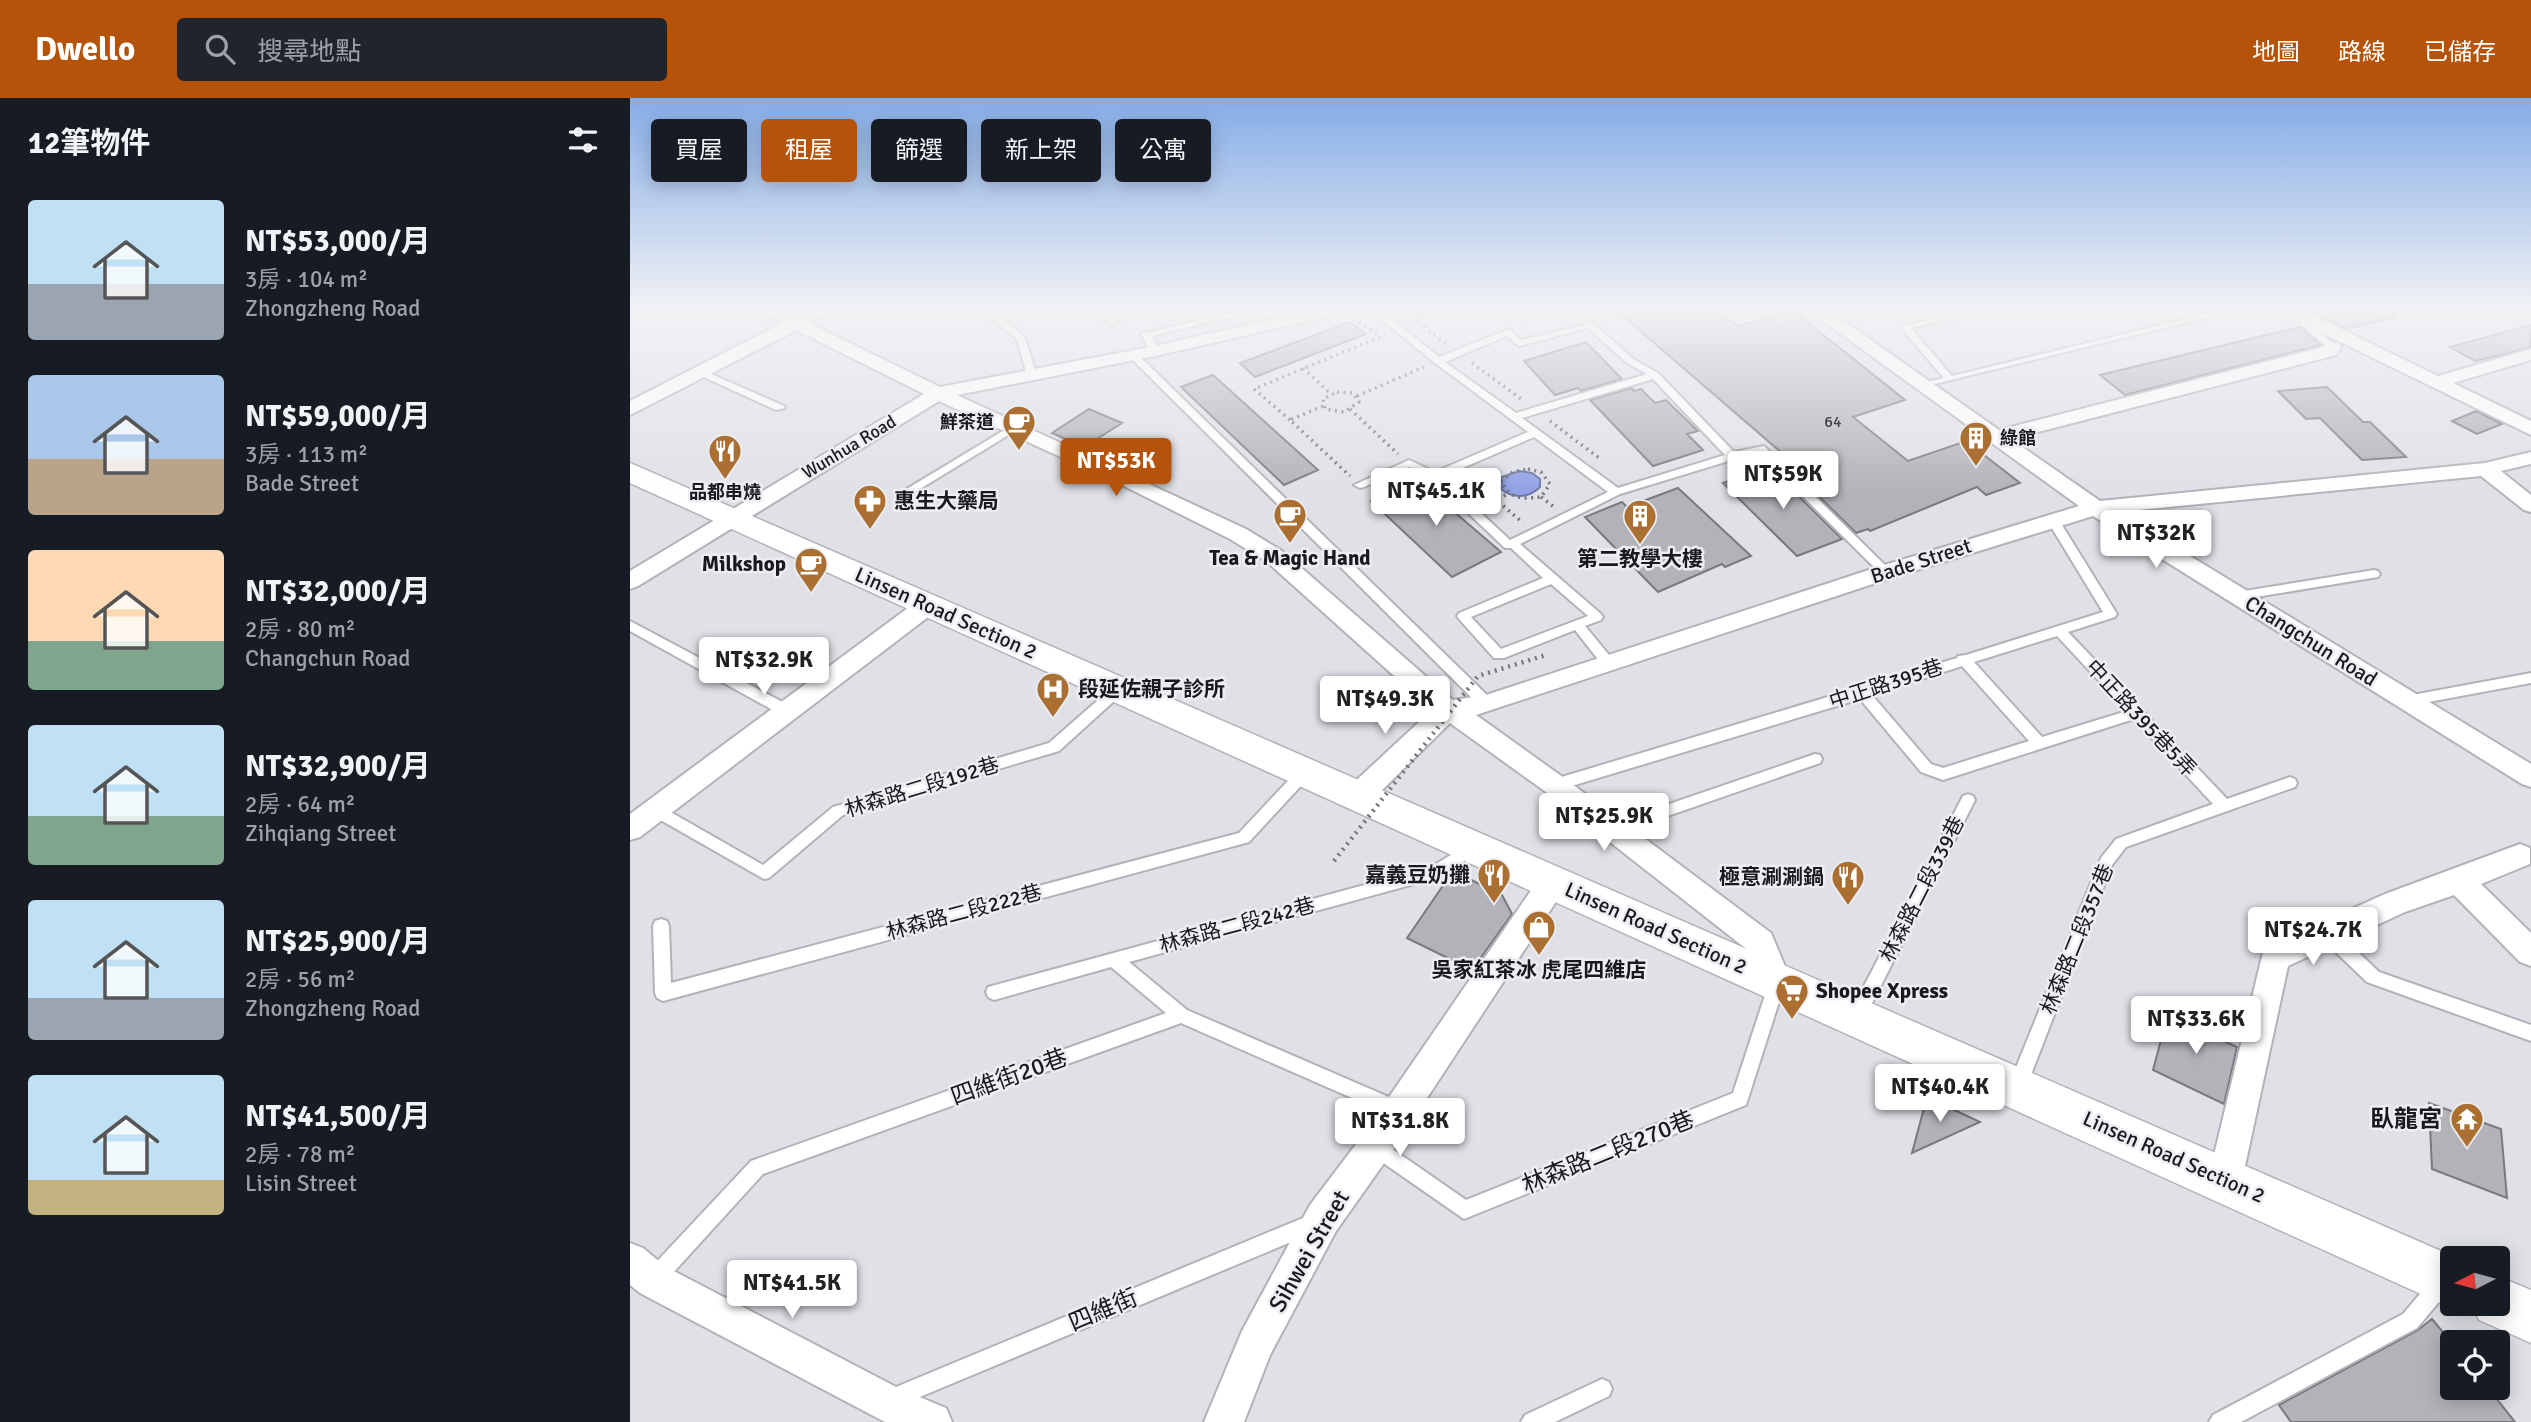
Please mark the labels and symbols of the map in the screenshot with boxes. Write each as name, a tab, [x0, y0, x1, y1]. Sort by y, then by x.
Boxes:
cafe icon: 鮮茶道	[1000, 403, 1038, 452]
street label: Wunhua Road	[798, 410, 900, 484]
place label: 鮮茶道	[940, 411, 994, 433]
house number: 64	[1824, 412, 1842, 432]
building icon: 綠館	[1957, 419, 1995, 468]
place label: 綠館	[2000, 427, 2036, 449]
restaurant icon: 品都串燒	[706, 432, 744, 481]
pin: NT$53K	[1059, 438, 1173, 498]
pin: NT$59K	[1726, 452, 1840, 511]
pin: NT$45.1K	[1364, 468, 1508, 528]
place label: 品都串燒	[689, 481, 761, 503]
pharmacy icon: 惠生大藥局	[851, 482, 889, 531]
place label: 惠生大藥局	[894, 488, 999, 514]
cafe icon: Tea & Magic Hand	[1271, 496, 1309, 545]
building icon: 第二教學大樓	[1621, 497, 1659, 546]
pin: NT$32K	[2099, 510, 2213, 570]
street label: Bade Street	[1867, 533, 1975, 589]
cafe icon: Milkshop	[792, 545, 830, 594]
place label: Tea & Magic Hand	[1209, 545, 1371, 571]
place label: 第二教學大樓	[1577, 546, 1703, 572]
place label: Milkshop	[702, 551, 786, 577]
street label: Linsen Road Section 2	[851, 561, 1041, 665]
street label: Changchun Road	[2240, 590, 2382, 692]
pin: NT$32.9K	[692, 638, 836, 697]
street label: 中正路395巷	[1826, 653, 1946, 715]
street label: 中正路395巷5弄	[2080, 654, 2202, 782]
hospital icon: 段延佐親子診所	[1034, 670, 1072, 719]
place label: 段延佐親子診所	[1078, 676, 1225, 702]
pin: NT$49.3K	[1313, 676, 1457, 736]
street label: 林森路二段192巷	[842, 751, 1002, 823]
pin: NT$25.9K	[1532, 794, 1676, 853]
street label: 林森路二段339巷	[1874, 812, 1970, 966]
restaurant icon: 嘉義豆奶攤	[1475, 856, 1513, 905]
restaurant icon: 極意涮涮鍋	[1829, 858, 1867, 907]
street label: 林森路二段357巷	[2035, 860, 2119, 1018]
place label: 嘉義豆奶攤	[1365, 862, 1470, 888]
place label: 極意涮涮鍋	[1719, 864, 1824, 890]
street label: Linsen Road Section 2	[1561, 876, 1751, 980]
street label: 林森路二段222巷	[883, 879, 1045, 945]
street label: 林森路二段242巷	[1156, 892, 1318, 958]
shop icon: 吳家紅茶冰 虎尾四維店	[1520, 908, 1558, 957]
pin: NT$24.7K	[2241, 908, 2385, 967]
place label: 吳家紅茶冰 虎尾四維店	[1432, 957, 1646, 983]
supermarket icon: Shopee Xpress	[1773, 972, 1811, 1021]
place label: Shopee Xpress	[1816, 978, 1948, 1004]
pin: NT$33.6K	[2124, 996, 2268, 1056]
street label: 四維街20巷	[947, 1042, 1071, 1112]
pin: NT$40.4K	[1868, 1065, 2012, 1124]
pin: NT$31.8K	[1328, 1098, 1472, 1158]
temple icon: 臥龍宮	[2448, 1100, 2486, 1149]
street label: 林森路二段270巷	[1518, 1104, 1698, 1200]
place label: 臥龍宮	[2370, 1104, 2442, 1134]
street label: Linsen Road Section 2	[2079, 1105, 2269, 1209]
street label: Sihwei Street	[1262, 1185, 1356, 1317]
north arrow	[2440, 1246, 2510, 1316]
pin: NT$41.5K	[720, 1260, 864, 1320]
street label: 四維街	[1064, 1282, 1142, 1338]

